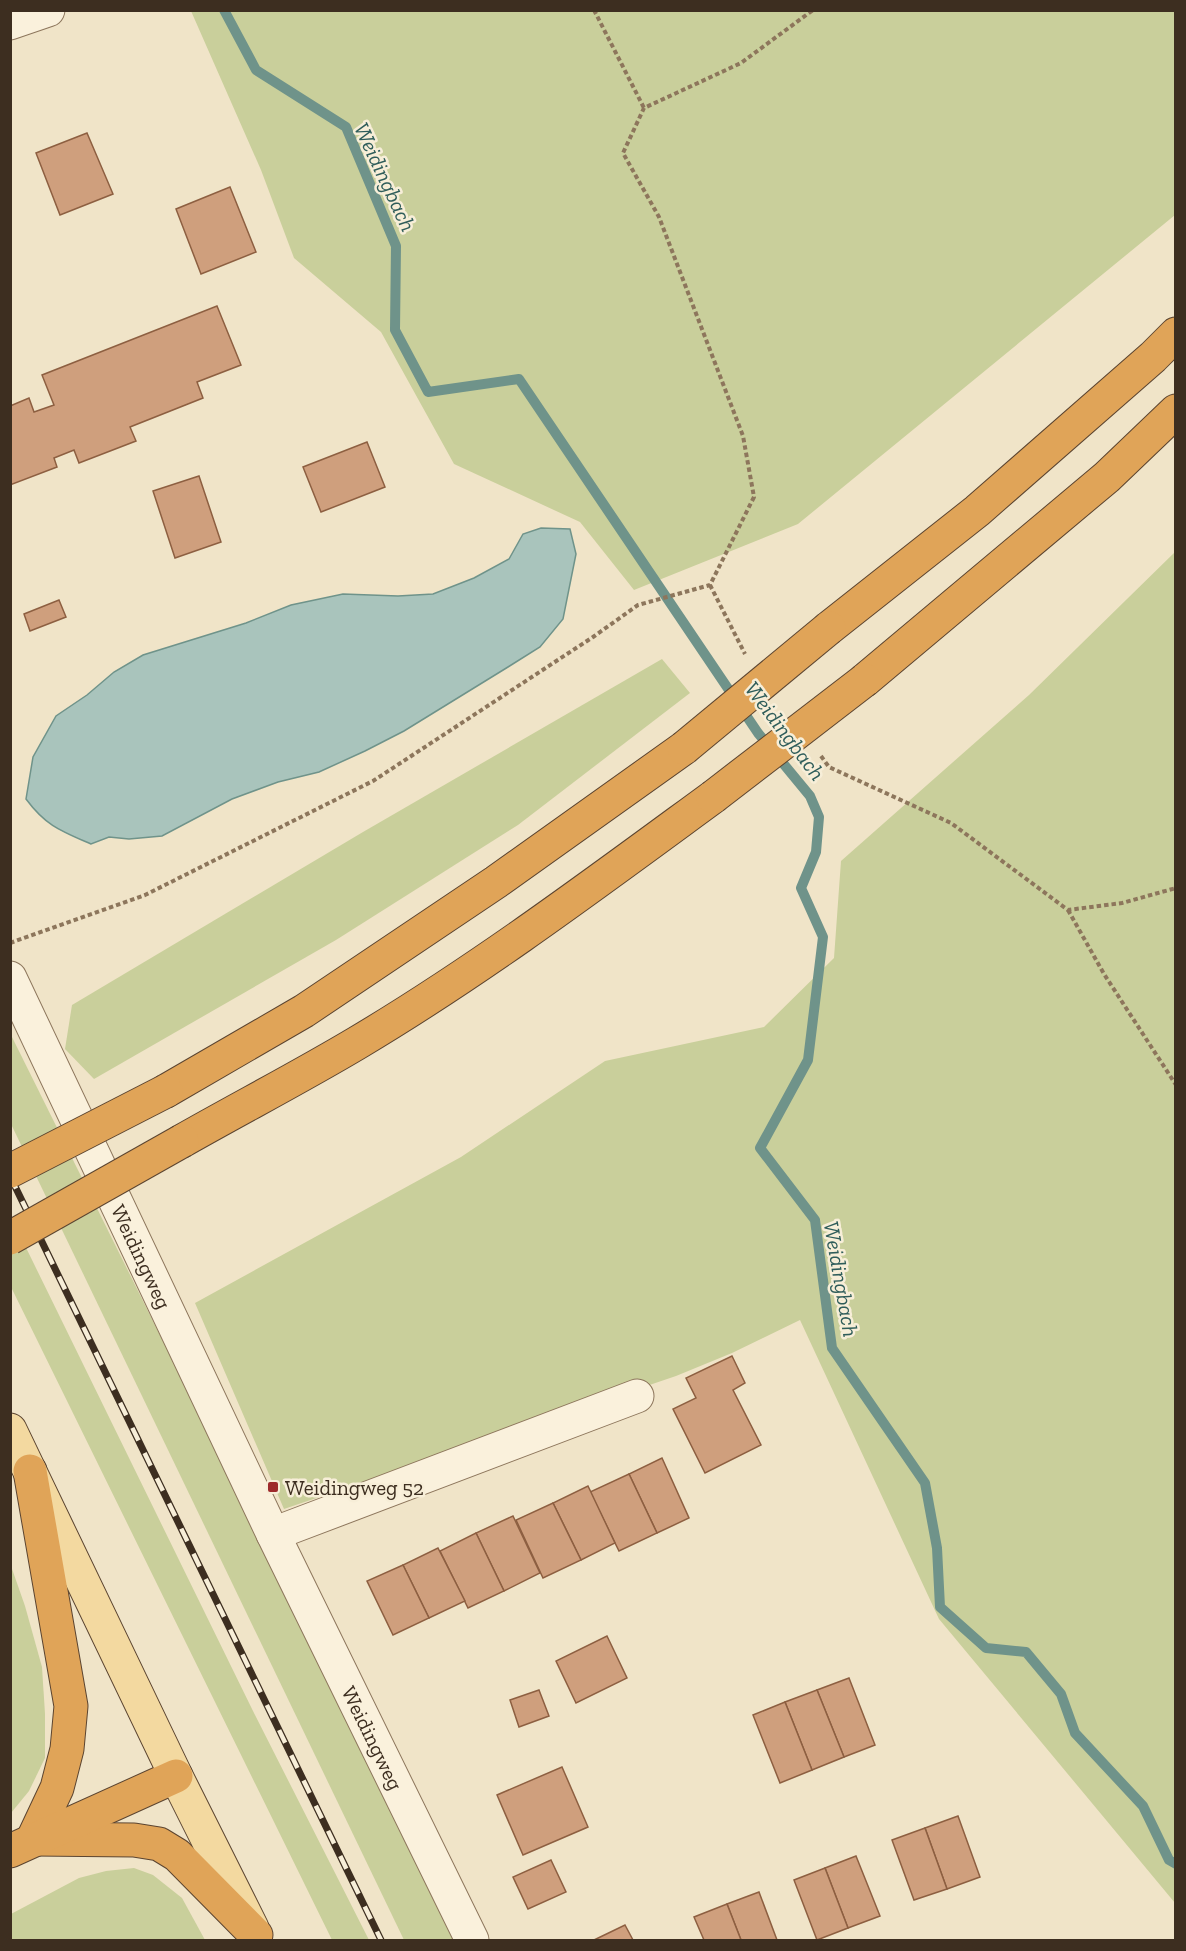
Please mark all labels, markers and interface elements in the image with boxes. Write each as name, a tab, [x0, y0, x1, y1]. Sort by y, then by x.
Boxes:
water label: Weidingbach	[348, 118, 422, 236]
water label: Weidingbach	[739, 676, 831, 786]
street label: Weidingweg	[106, 1200, 177, 1313]
water label: Weidingbach	[818, 1219, 864, 1339]
place label: Weidingweg 52	[285, 1475, 424, 1500]
marker: Weidingweg 52	[266, 1480, 280, 1494]
street label: Weidingweg	[337, 1682, 409, 1794]

